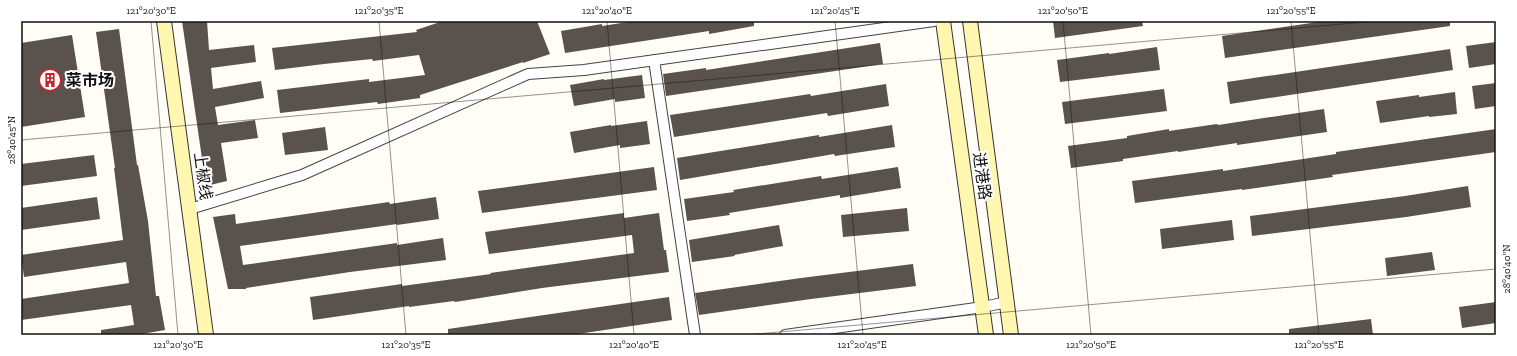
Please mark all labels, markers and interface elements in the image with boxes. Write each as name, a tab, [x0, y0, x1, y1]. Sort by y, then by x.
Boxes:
text: 121°20'30"E	[126, 5, 176, 17]
text: 121°20'35"E	[354, 5, 404, 17]
text: 121°20'40"E	[582, 5, 632, 17]
text: 121°20'45"E	[810, 5, 860, 17]
text: 121°20'50"E	[1038, 5, 1088, 17]
text: 121°20'55"E	[1266, 5, 1316, 17]
building icon: 菜市场	[37, 67, 63, 93]
place label: 菜市场	[66, 71, 114, 90]
text: 28°40'45"N	[6, 115, 18, 164]
street label: 上椒线	[190, 151, 216, 201]
street label: 进港路	[969, 151, 995, 201]
text: 28°40'40"N	[1501, 244, 1513, 294]
text: 121°20'30"E	[153, 339, 203, 351]
text: 121°20'35"E	[381, 339, 431, 351]
text: 121°20'40"E	[609, 339, 659, 351]
text: 121°20'45"E	[837, 339, 887, 351]
text: 121°20'50"E	[1066, 339, 1116, 351]
text: 121°20'55"E	[1294, 339, 1344, 351]

